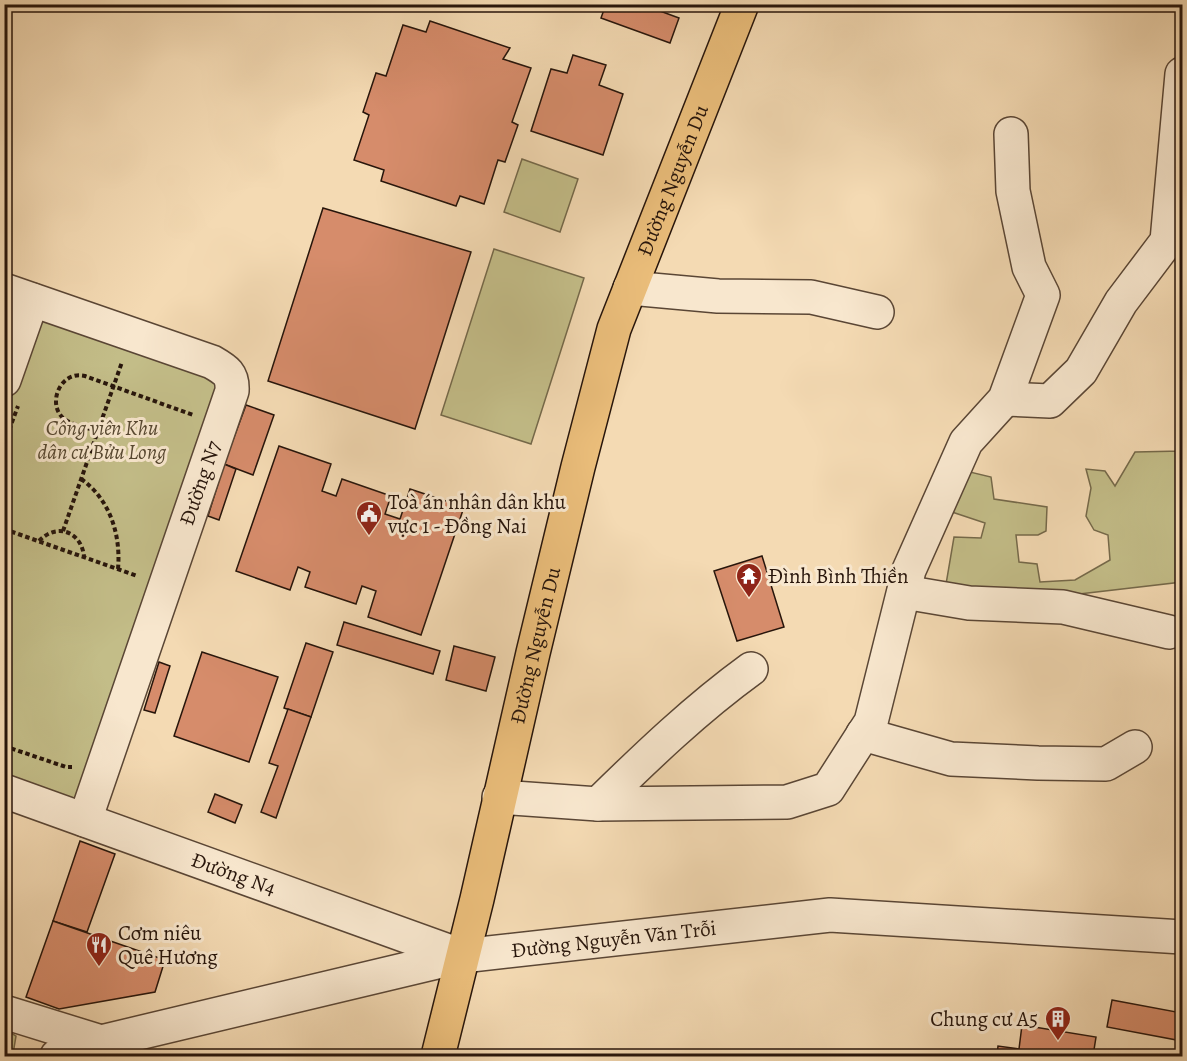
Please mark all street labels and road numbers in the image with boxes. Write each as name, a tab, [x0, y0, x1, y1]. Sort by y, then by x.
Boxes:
street label: Đường Nguyễn Du	[630, 100, 715, 260]
street label: Đường N7	[173, 437, 228, 529]
street label: Đường Nguyễn Du	[503, 563, 567, 727]
street label: Đường N4	[187, 846, 280, 902]
street label: Đường Nguyễn Văn Trỗi	[510, 914, 718, 964]

